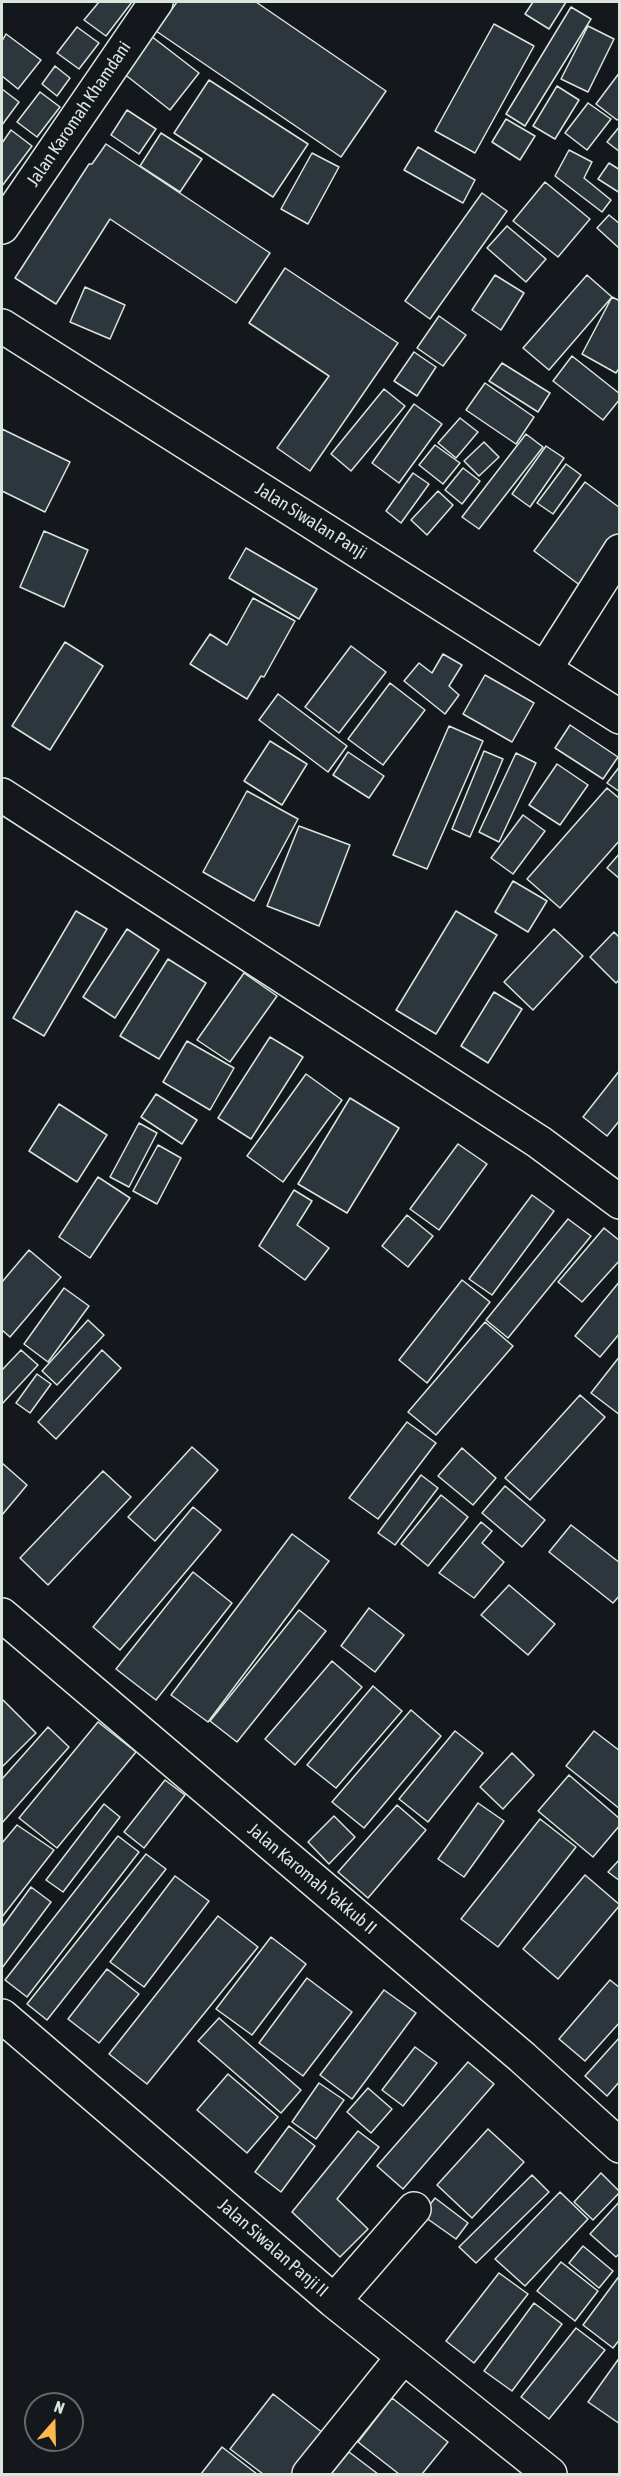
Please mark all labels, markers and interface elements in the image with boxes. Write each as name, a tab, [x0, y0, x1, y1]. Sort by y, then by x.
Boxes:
street label: Jalan Karomah Khamdani	[22, 37, 136, 191]
street label: Jalan Siwalan Panji	[251, 478, 371, 564]
street label: Jalan Karomah Yakkub II	[243, 1819, 381, 1939]
street label: Jalan Siwalan Panji II	[213, 2194, 333, 2302]
north arrow	[24, 2392, 84, 2452]
text: N	[52, 2397, 67, 2417]

